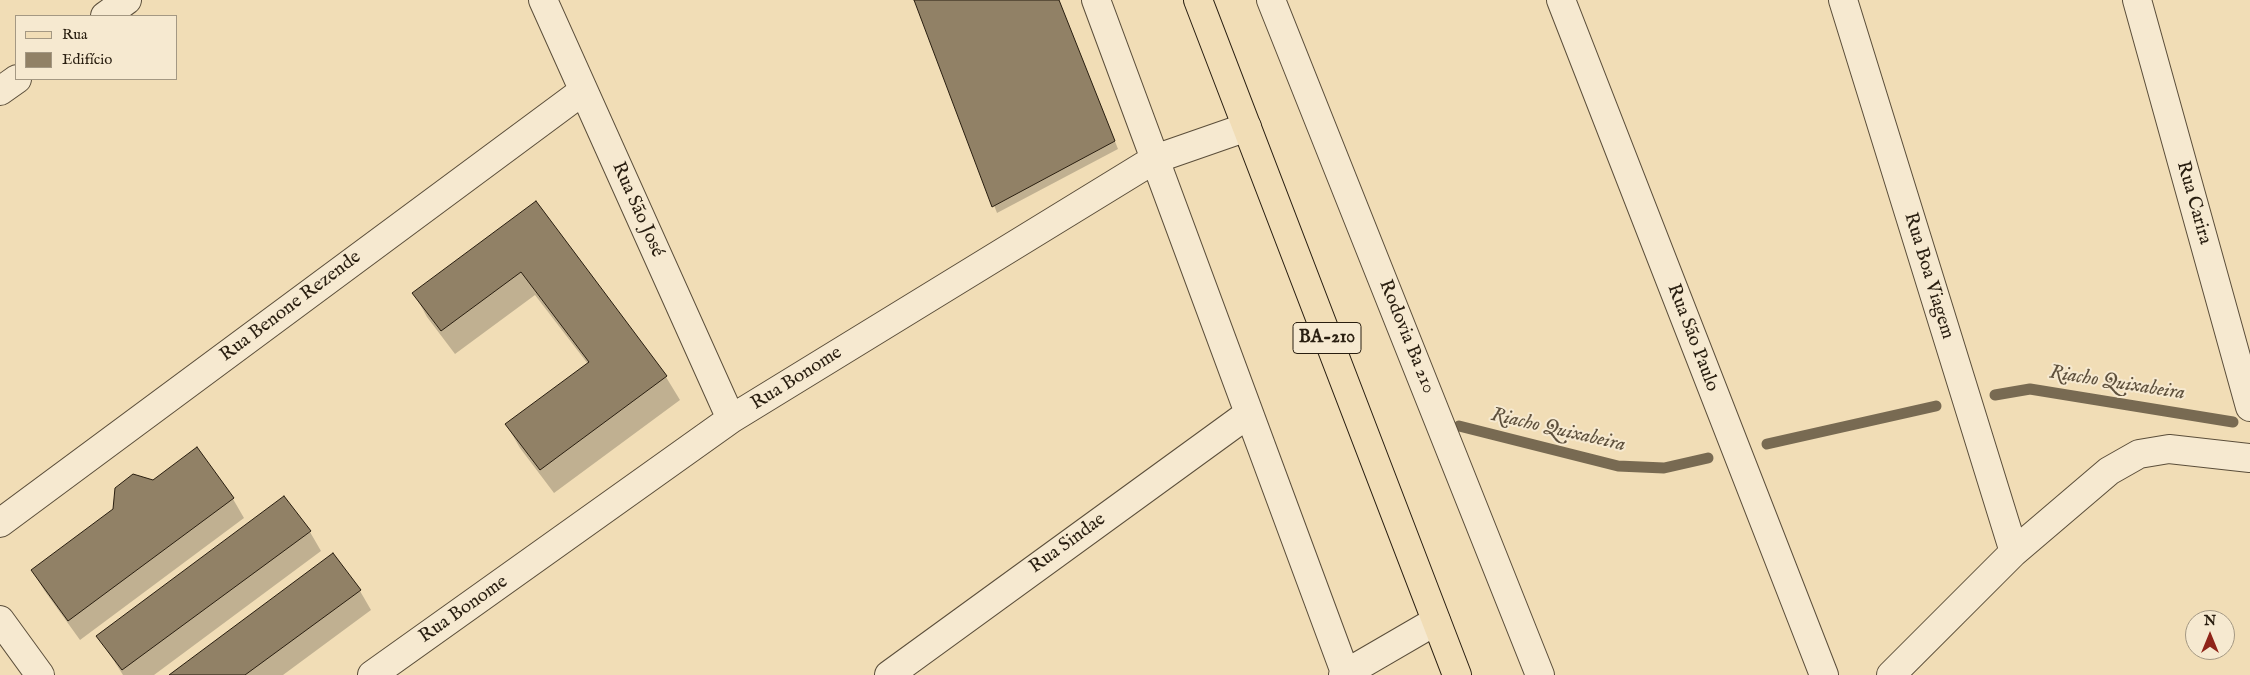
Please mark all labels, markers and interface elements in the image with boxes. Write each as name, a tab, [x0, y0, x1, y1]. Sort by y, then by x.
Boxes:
legend	[15, 15, 178, 80]
text: Rua	[62, 25, 88, 44]
text: Edifício	[62, 50, 112, 69]
street label: Rua São José	[606, 159, 668, 261]
street label: Rua Carira	[2170, 159, 2216, 247]
street label: Rua Boa Viagem	[1898, 210, 1958, 342]
street label: Rua Benone Rezende	[216, 247, 366, 367]
street label: Rodovia Ba 210	[1373, 277, 1439, 397]
street label: Rua São Paulo	[1661, 281, 1723, 395]
road number: BA-210	[1293, 322, 1361, 353]
street label: Rua Bonome	[747, 342, 847, 416]
water label: Riacho Quixabeira	[2047, 361, 2187, 407]
water label: Riacho Quixabeira	[1489, 404, 1627, 458]
street label: Rua Sindae	[1025, 509, 1111, 579]
street label: Rua Bonome	[415, 571, 513, 649]
north arrow	[2185, 610, 2235, 660]
text: N	[2204, 612, 2216, 630]

